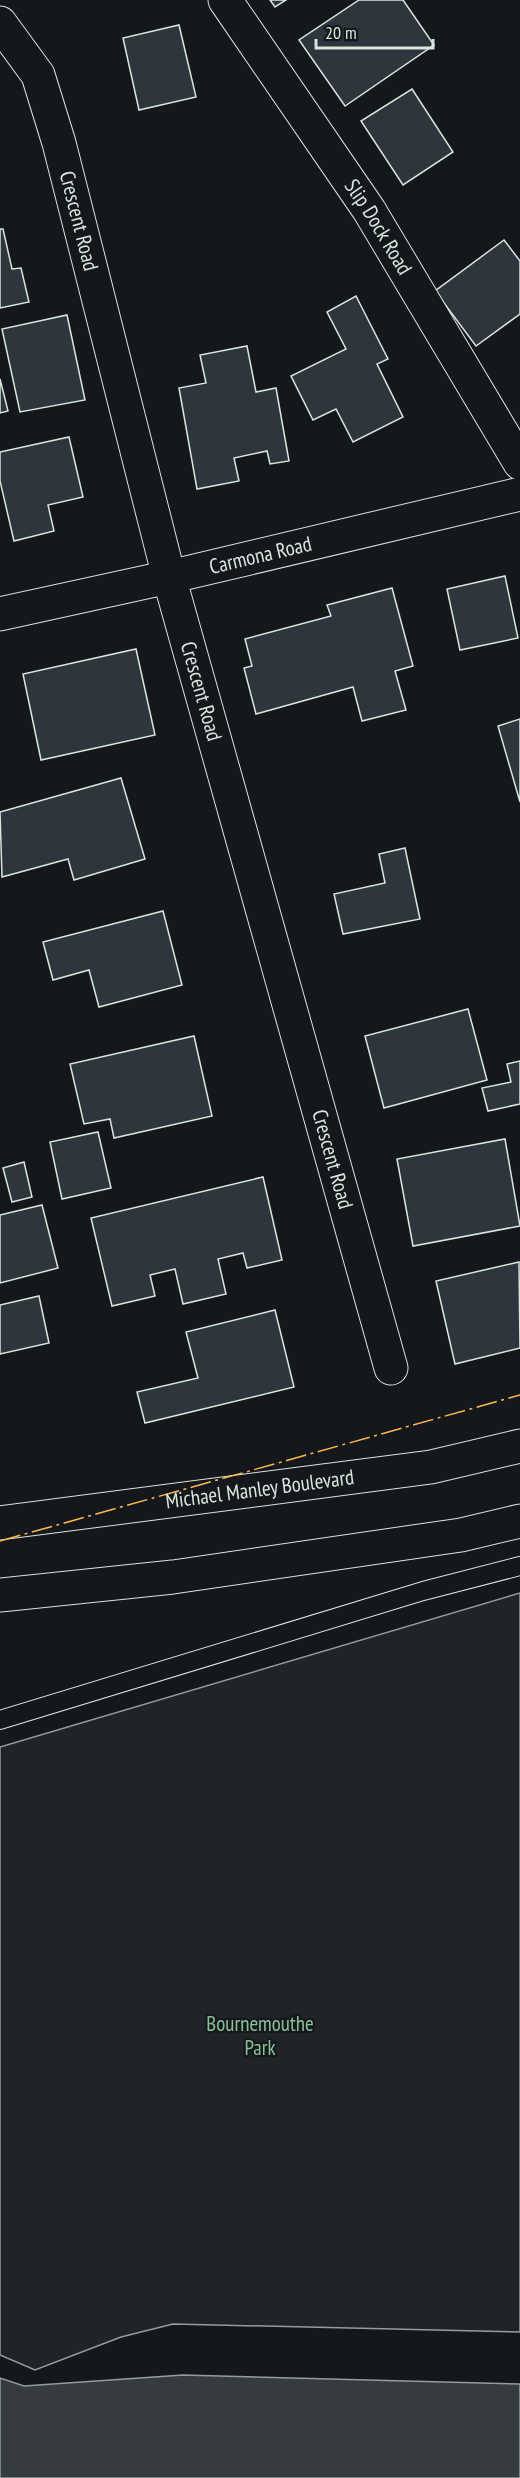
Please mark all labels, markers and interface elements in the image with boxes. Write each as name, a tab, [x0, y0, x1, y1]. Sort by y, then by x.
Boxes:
scale bar	[316, 12, 433, 50]
text: 20 m	[325, 21, 357, 44]
street label: Crescent Road	[54, 168, 105, 274]
street label: Slip Dock Road	[339, 174, 419, 279]
street label: Carmona Road	[207, 530, 314, 580]
street label: Crescent Road	[175, 638, 228, 744]
street label: Crescent Road	[306, 1106, 360, 1212]
street label: Michael Manley Boulevard	[164, 1463, 356, 1514]
park label: Bournemouthe Park	[206, 2010, 314, 2061]

